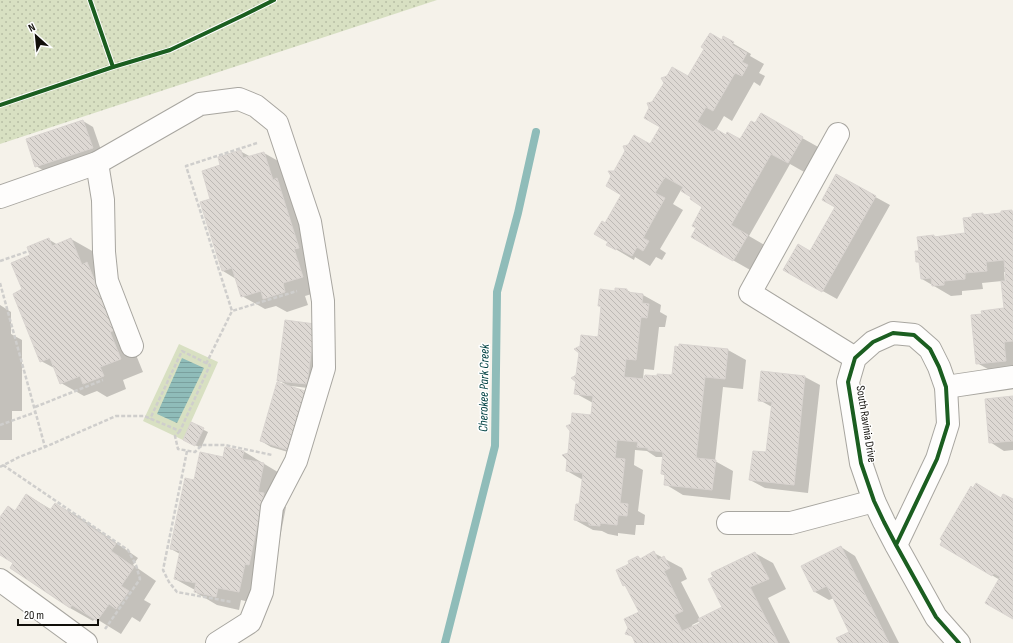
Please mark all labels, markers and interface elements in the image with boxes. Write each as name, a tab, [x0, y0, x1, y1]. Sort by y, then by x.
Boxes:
north arrow	[16, 16, 56, 56]
text: N	[26, 20, 37, 35]
water label: Cherokee Park Creek	[475, 343, 493, 432]
street label: South Ravinia Drive	[853, 385, 879, 464]
scale bar	[18, 601, 98, 627]
text: 20 m	[24, 608, 44, 623]

